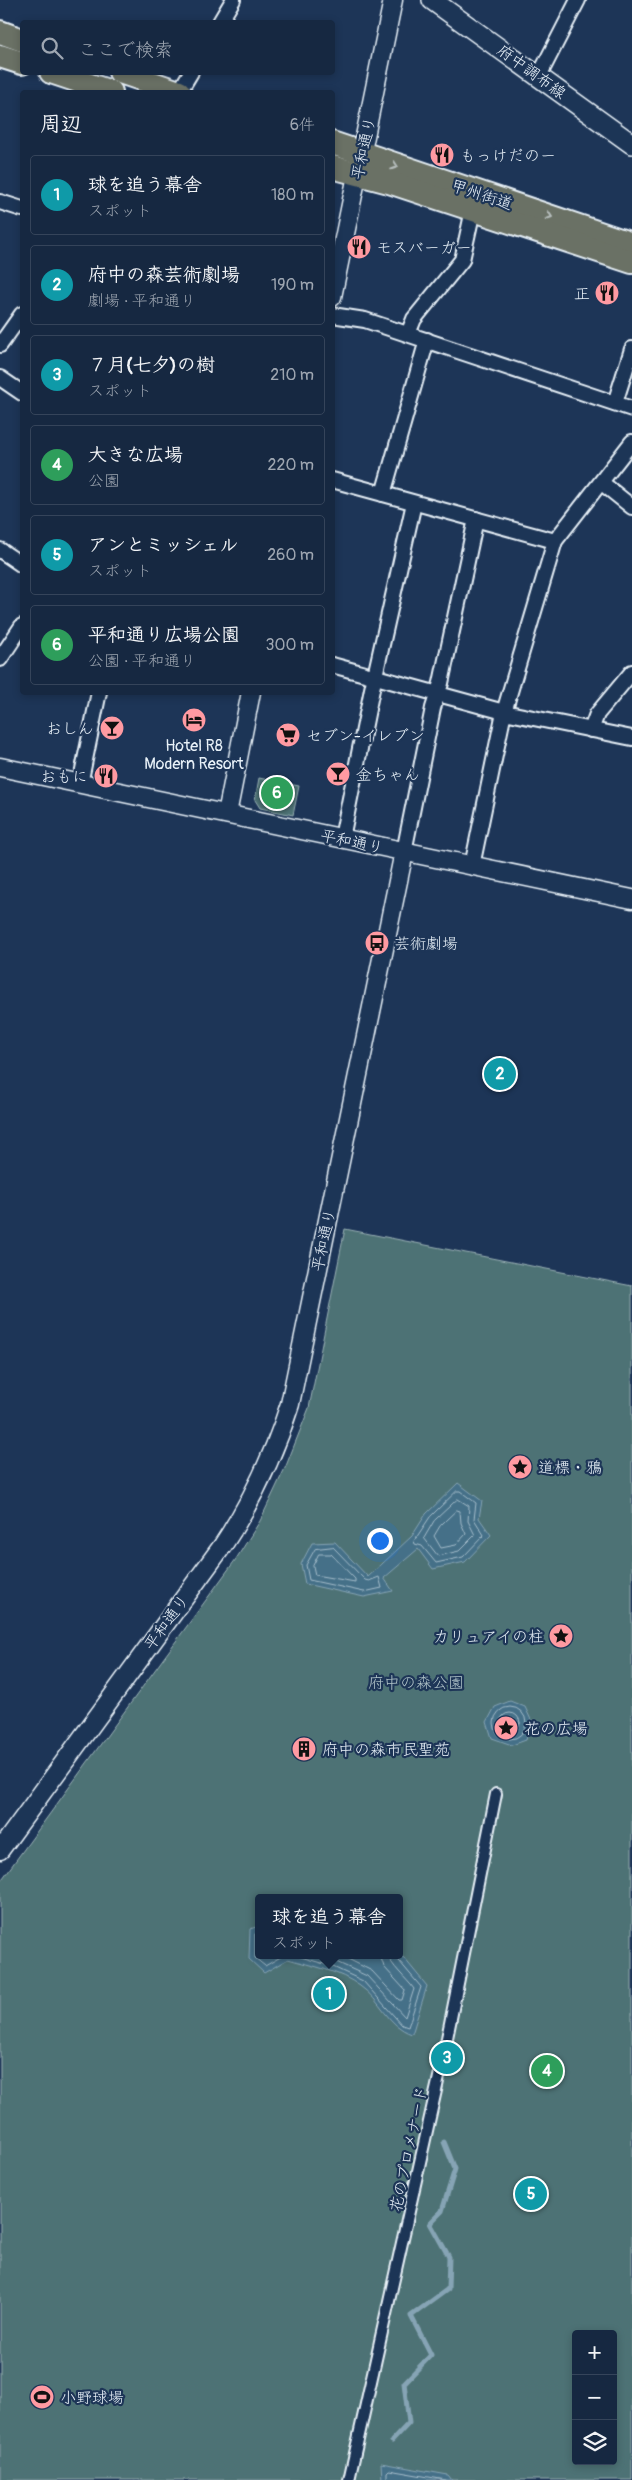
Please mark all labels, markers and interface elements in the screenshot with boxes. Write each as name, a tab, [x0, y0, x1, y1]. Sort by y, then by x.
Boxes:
search box	[20, 20, 335, 75]
icon: search	[38, 34, 66, 62]
text: ここで検索	[78, 38, 173, 62]
street label: 府中調布線	[493, 40, 570, 103]
text: 周辺	[40, 111, 82, 138]
text: 6件	[290, 115, 315, 135]
street label: 平和通り	[348, 115, 380, 182]
restaurant icon: もっけだのー	[429, 142, 455, 168]
place label: もっけだのー	[460, 146, 556, 166]
one-way arrow	[390, 160, 399, 170]
text: 球を追う幕舎	[88, 173, 202, 197]
street label: 甲州街道	[448, 176, 515, 214]
text: 1	[54, 185, 60, 205]
text: 180 m	[271, 185, 314, 205]
text: スポット	[88, 201, 152, 221]
one-way arrow	[545, 211, 553, 221]
restaurant icon: モスバーガー	[346, 234, 372, 260]
place label: モスバーガー	[376, 238, 472, 258]
text: 府中の森芸術劇場	[88, 263, 240, 287]
text: 2	[53, 275, 61, 295]
text: 190 m	[271, 275, 314, 295]
restaurant icon: 正	[594, 280, 620, 306]
place label: 正	[574, 284, 590, 304]
text: 劇場 · 平和通り	[88, 291, 196, 311]
text: ７月(七夕)の樹	[88, 353, 215, 377]
text: 3	[53, 365, 61, 385]
text: 210 m	[270, 365, 314, 385]
text: スポット	[88, 381, 152, 401]
text: 大きな広場	[88, 443, 183, 467]
text: 4	[52, 455, 62, 475]
text: 220 m	[268, 455, 314, 475]
text: 公園	[88, 471, 120, 491]
text: アンとミッシェル	[88, 533, 238, 557]
text: 5	[53, 545, 61, 565]
text: 260 m	[267, 545, 314, 565]
text: スポット	[88, 561, 152, 581]
text: 平和通り広場公園	[88, 623, 240, 647]
text: 6	[52, 635, 62, 655]
text: 300 m	[266, 635, 314, 655]
text: 公園 · 平和通り	[88, 651, 196, 671]
hotel icon: Hotel R8 Modern Resort	[181, 707, 207, 733]
bar icon: おしん	[99, 715, 125, 741]
place label: おしん	[46, 719, 94, 739]
supermarket icon: セブン-イレブン	[275, 722, 301, 748]
place label: セブン-イレブン	[306, 726, 425, 746]
place label: Hotel R8 Modern Resort	[144, 736, 244, 774]
bar icon: 金ちゃん	[325, 761, 351, 787]
restaurant icon: おもに	[93, 763, 119, 789]
place label: 金ちゃん	[356, 765, 420, 785]
place label: おもに	[40, 767, 88, 787]
pin: 6	[261, 774, 293, 812]
street label: 平和通り	[318, 826, 385, 858]
bus stop icon: 芸術劇場	[364, 930, 390, 956]
place label: 芸術劇場	[394, 934, 458, 954]
pin: 2	[484, 1055, 516, 1093]
street label: 平和通り	[308, 1207, 340, 1274]
place icon: 道標・鴉	[507, 1454, 533, 1480]
place label: 道標・鴉	[538, 1458, 602, 1478]
your location	[367, 1528, 393, 1554]
street label: 平和通り	[140, 1591, 194, 1654]
place icon: カリュアイの柱	[548, 1623, 574, 1649]
place label: カリュアイの柱	[433, 1627, 544, 1647]
park label: 府中の森公園	[368, 1673, 464, 1693]
place icon: 花の広場	[493, 1715, 519, 1741]
place label: 花の広場	[524, 1719, 588, 1739]
building icon: 府中の森市民聖苑	[291, 1736, 317, 1762]
place label: 府中の森市民聖苑	[322, 1740, 450, 1760]
popup	[255, 1894, 403, 1959]
text: 球を追う幕舎	[272, 1905, 386, 1929]
text: スポット	[272, 1933, 336, 1953]
pin: 1	[313, 1975, 345, 2013]
pin: 3	[431, 2039, 463, 2077]
pin: 4	[531, 2052, 563, 2090]
street label: 花のプロメナード	[386, 2085, 432, 2214]
pin: 5	[515, 2175, 547, 2213]
map controls	[572, 2330, 617, 2465]
button: +	[572, 2330, 617, 2375]
button: −	[572, 2375, 617, 2420]
sports icon: 小野球場	[29, 2384, 55, 2410]
place label: 小野球場	[60, 2388, 124, 2408]
button: layers	[572, 2420, 617, 2465]

